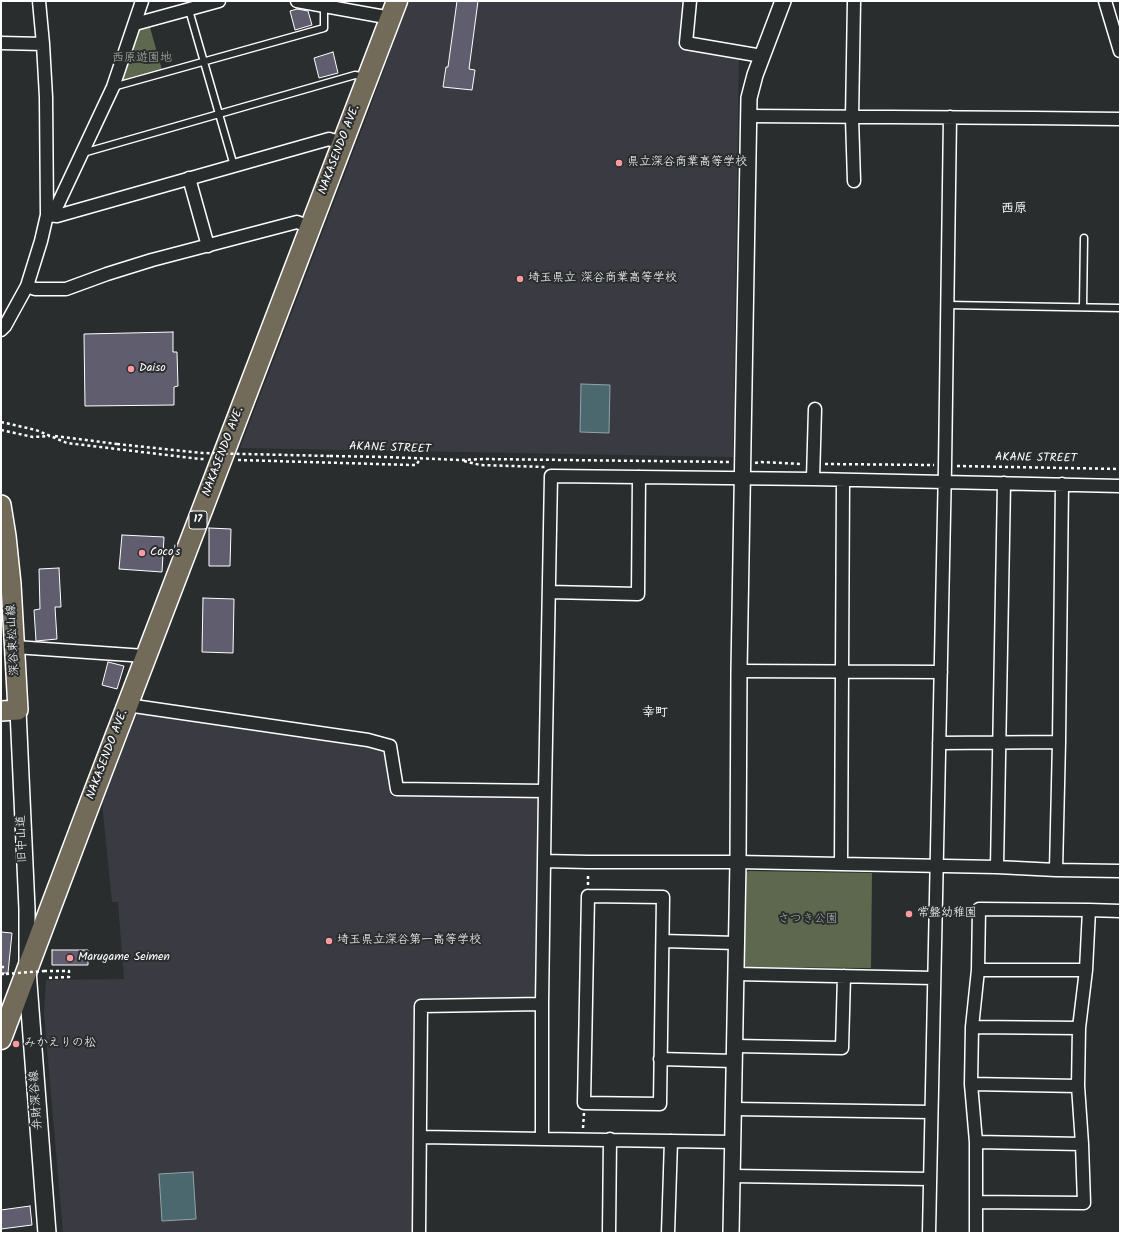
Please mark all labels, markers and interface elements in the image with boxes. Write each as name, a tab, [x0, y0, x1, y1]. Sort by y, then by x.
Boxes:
park label: 西原遊園地	[112, 52, 172, 66]
street label: NAKASENDO AVE.	[316, 103, 364, 197]
place label: 県立深谷商業高等学校	[627, 156, 747, 170]
marker: 県立深谷商業高等学校	[614, 158, 624, 168]
district label: 西原	[1001, 202, 1027, 218]
place label: 埼玉県立 深谷商業高等学校	[528, 272, 677, 286]
marker: 埼玉県立 深谷商業高等学校	[515, 274, 525, 284]
place label: Daiso	[139, 362, 166, 376]
marker: Daiso	[126, 364, 136, 374]
street label: NAKASENDO AVE.	[200, 405, 248, 499]
street label: AKANE STREET	[349, 440, 431, 458]
street label: AKANE STREET	[995, 451, 1077, 467]
road number: 17	[189, 511, 207, 529]
place label: Coco's	[150, 546, 180, 560]
marker: Coco's	[137, 548, 147, 558]
street label: 深谷東松山線	[5, 604, 23, 676]
district label: 幸町	[642, 706, 668, 722]
street label: NAKASENDO AVE.	[84, 708, 132, 802]
street label: 旧中山道	[15, 815, 31, 863]
place label: 常盤幼稚園	[917, 907, 977, 921]
marker: 常盤幼稚園	[904, 909, 914, 919]
park label: さつき公園	[778, 913, 838, 927]
place label: 埼玉県立深谷第一高等学校	[337, 934, 481, 948]
marker: 埼玉県立深谷第一高等学校	[324, 936, 334, 946]
place label: Marugame Seimen	[78, 951, 170, 965]
marker: Marugame Seimen	[65, 953, 75, 963]
place label: みかえりの松	[24, 1037, 96, 1051]
marker: みかえりの松	[11, 1039, 21, 1049]
street label: 弁財深谷線	[28, 1070, 46, 1130]

